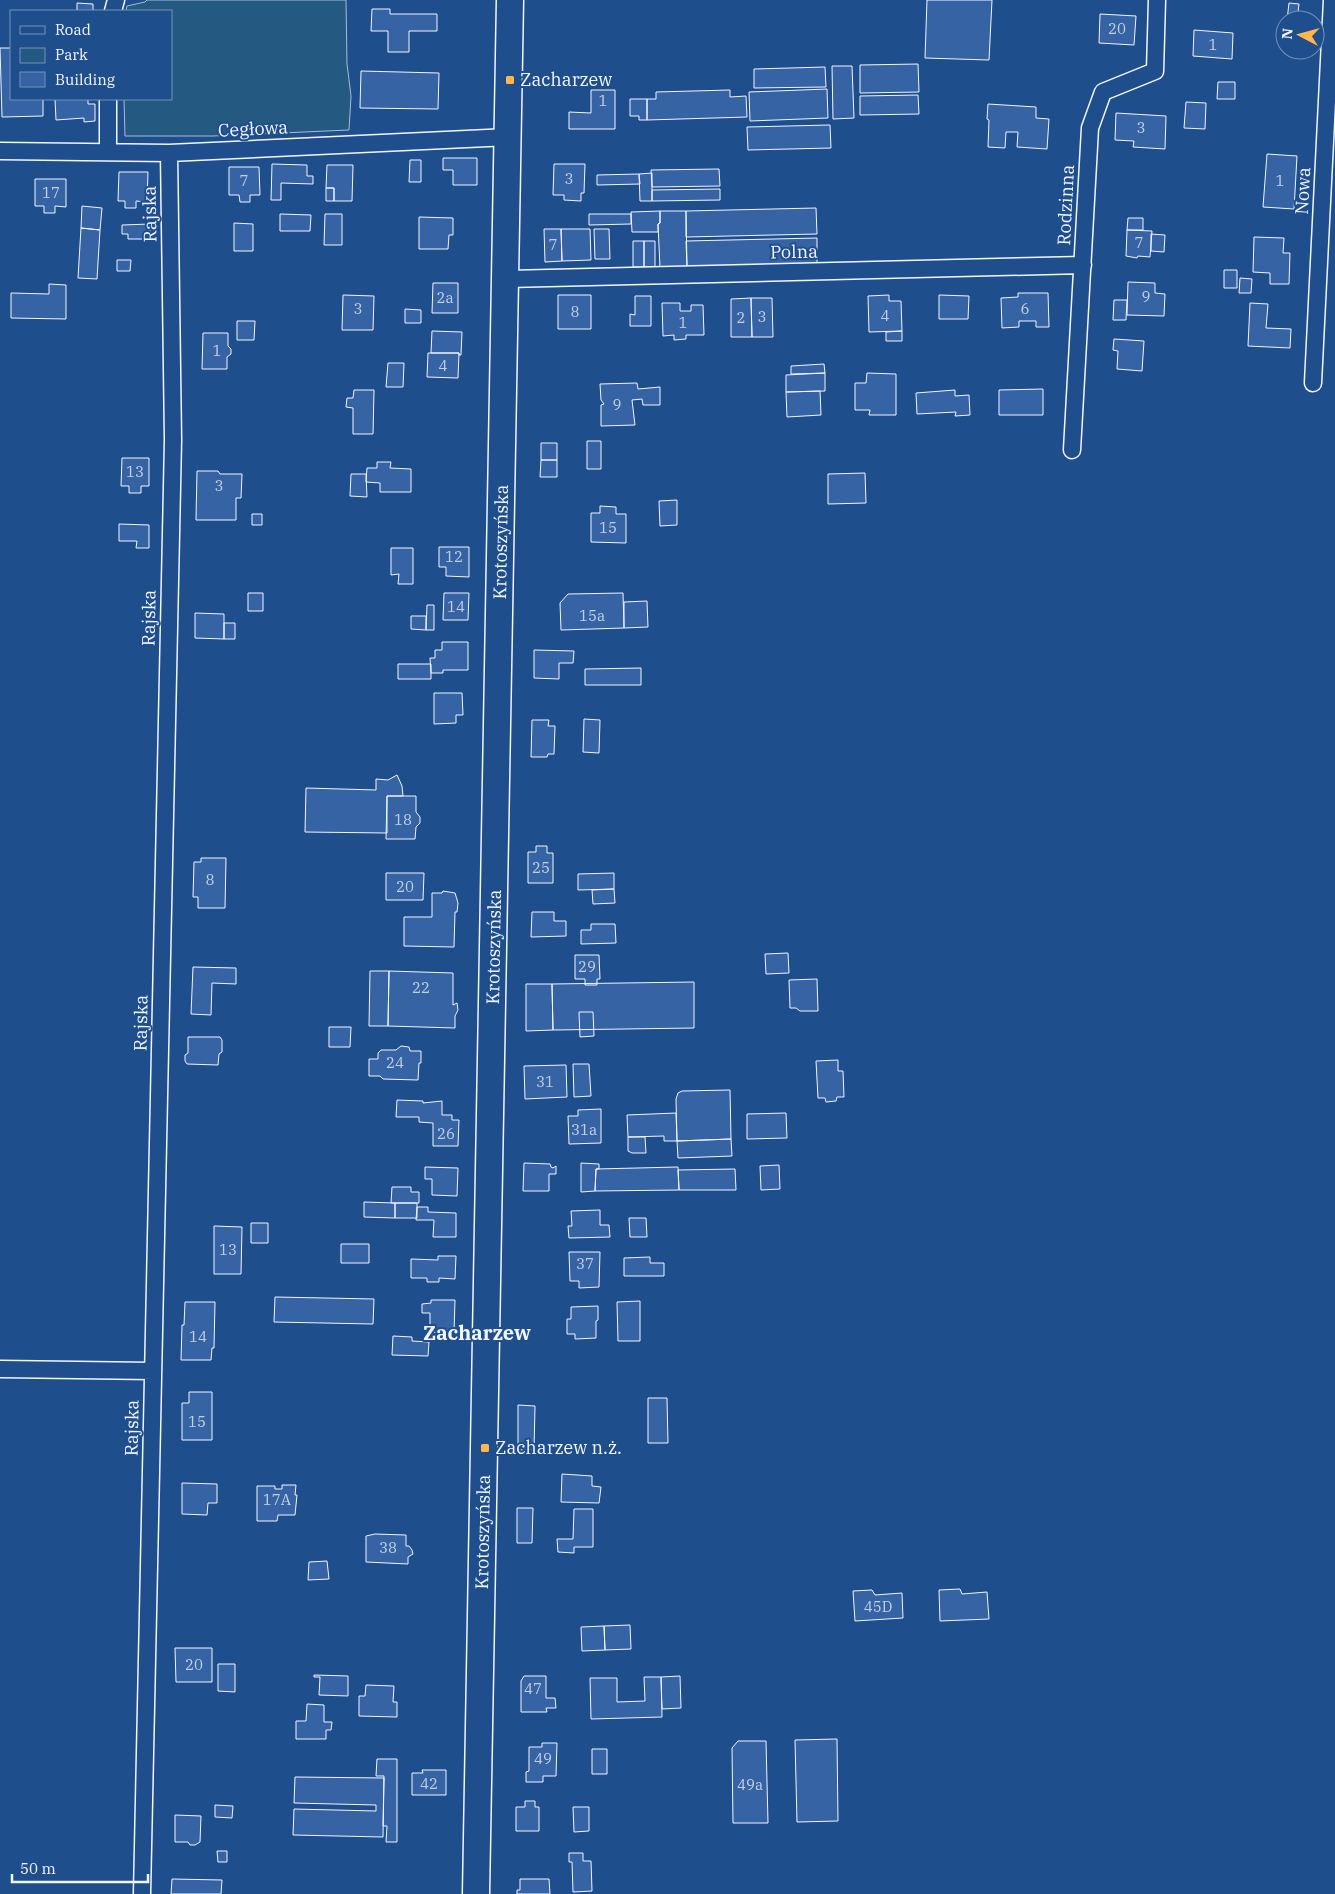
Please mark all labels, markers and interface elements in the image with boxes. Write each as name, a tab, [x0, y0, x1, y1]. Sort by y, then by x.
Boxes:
legend	[10, 10, 172, 100]
north arrow	[1275, 10, 1325, 60]
house number: 20	[1108, 19, 1126, 38]
text: Road	[55, 20, 91, 39]
text: N	[1278, 27, 1297, 40]
house number: 1	[1208, 35, 1218, 54]
text: Park	[55, 45, 88, 64]
place label: Zacharzew	[520, 68, 612, 91]
text: Building	[55, 70, 115, 89]
marker: Zacharzew	[504, 74, 516, 86]
house number: 1	[598, 91, 608, 110]
street label: Cegłowa	[217, 115, 289, 142]
house number: 3	[1136, 118, 1146, 137]
street label: Rodzinna	[1052, 164, 1079, 246]
street label: Nowa	[1290, 166, 1315, 215]
house number: 3	[564, 169, 574, 188]
house number: 7	[239, 171, 249, 190]
house number: 1	[1275, 171, 1285, 190]
house number: 17	[42, 183, 60, 202]
street label: Rajska	[138, 185, 161, 242]
house number: 7	[1134, 233, 1144, 252]
house number: 7	[548, 235, 558, 254]
street label: Polna	[770, 240, 818, 263]
house number: 9	[1141, 287, 1151, 306]
house number: 2a	[436, 288, 454, 307]
house number: 3	[353, 299, 363, 318]
house number: 6	[1020, 299, 1030, 318]
house number: 8	[570, 302, 580, 321]
house number: 4	[880, 306, 890, 325]
house number: 3	[757, 307, 767, 326]
house number: 2	[736, 308, 746, 327]
house number: 1	[678, 313, 688, 332]
house number: 1	[212, 341, 222, 360]
house number: 4	[438, 356, 448, 375]
house number: 9	[612, 395, 622, 414]
house number: 13	[126, 462, 144, 481]
house number: 3	[214, 476, 224, 495]
street label: Krotoszyńska	[488, 484, 513, 600]
house number: 15	[599, 518, 617, 537]
house number: 12	[445, 547, 463, 566]
street label: Rajska	[137, 589, 160, 646]
house number: 14	[447, 597, 465, 616]
house number: 15a	[579, 606, 605, 625]
house number: 18	[394, 810, 412, 829]
house number: 25	[532, 858, 550, 877]
house number: 8	[205, 870, 215, 889]
house number: 20	[396, 877, 414, 896]
street label: Krotoszyńska	[481, 889, 506, 1005]
house number: 29	[578, 957, 596, 976]
house number: 22	[412, 978, 430, 997]
street label: Rajska	[129, 994, 152, 1051]
house number: 24	[386, 1053, 404, 1072]
house number: 31	[536, 1072, 554, 1091]
house number: 31a	[571, 1120, 597, 1139]
house number: 26	[437, 1124, 455, 1143]
house number: 13	[219, 1240, 237, 1259]
house number: 37	[576, 1254, 594, 1273]
district label: Zacharzew	[423, 1319, 531, 1346]
house number: 14	[189, 1327, 207, 1346]
street label: Rajska	[120, 1399, 143, 1456]
house number: 15	[188, 1412, 206, 1431]
place label: Zacharzew n.ż.	[495, 1436, 622, 1459]
marker: Zacharzew n.ż.	[479, 1442, 491, 1454]
street label: Krotoszyńska	[470, 1474, 495, 1590]
house number: 17A	[263, 1490, 292, 1509]
house number: 38	[379, 1538, 397, 1557]
house number: 45D	[864, 1597, 892, 1616]
house number: 20	[185, 1655, 203, 1674]
house number: 47	[524, 1679, 542, 1698]
house number: 49	[534, 1749, 552, 1768]
house number: 42	[420, 1774, 438, 1793]
house number: 49a	[737, 1775, 763, 1794]
scale bar	[12, 1852, 149, 1884]
text: 50 m	[20, 1859, 56, 1878]

